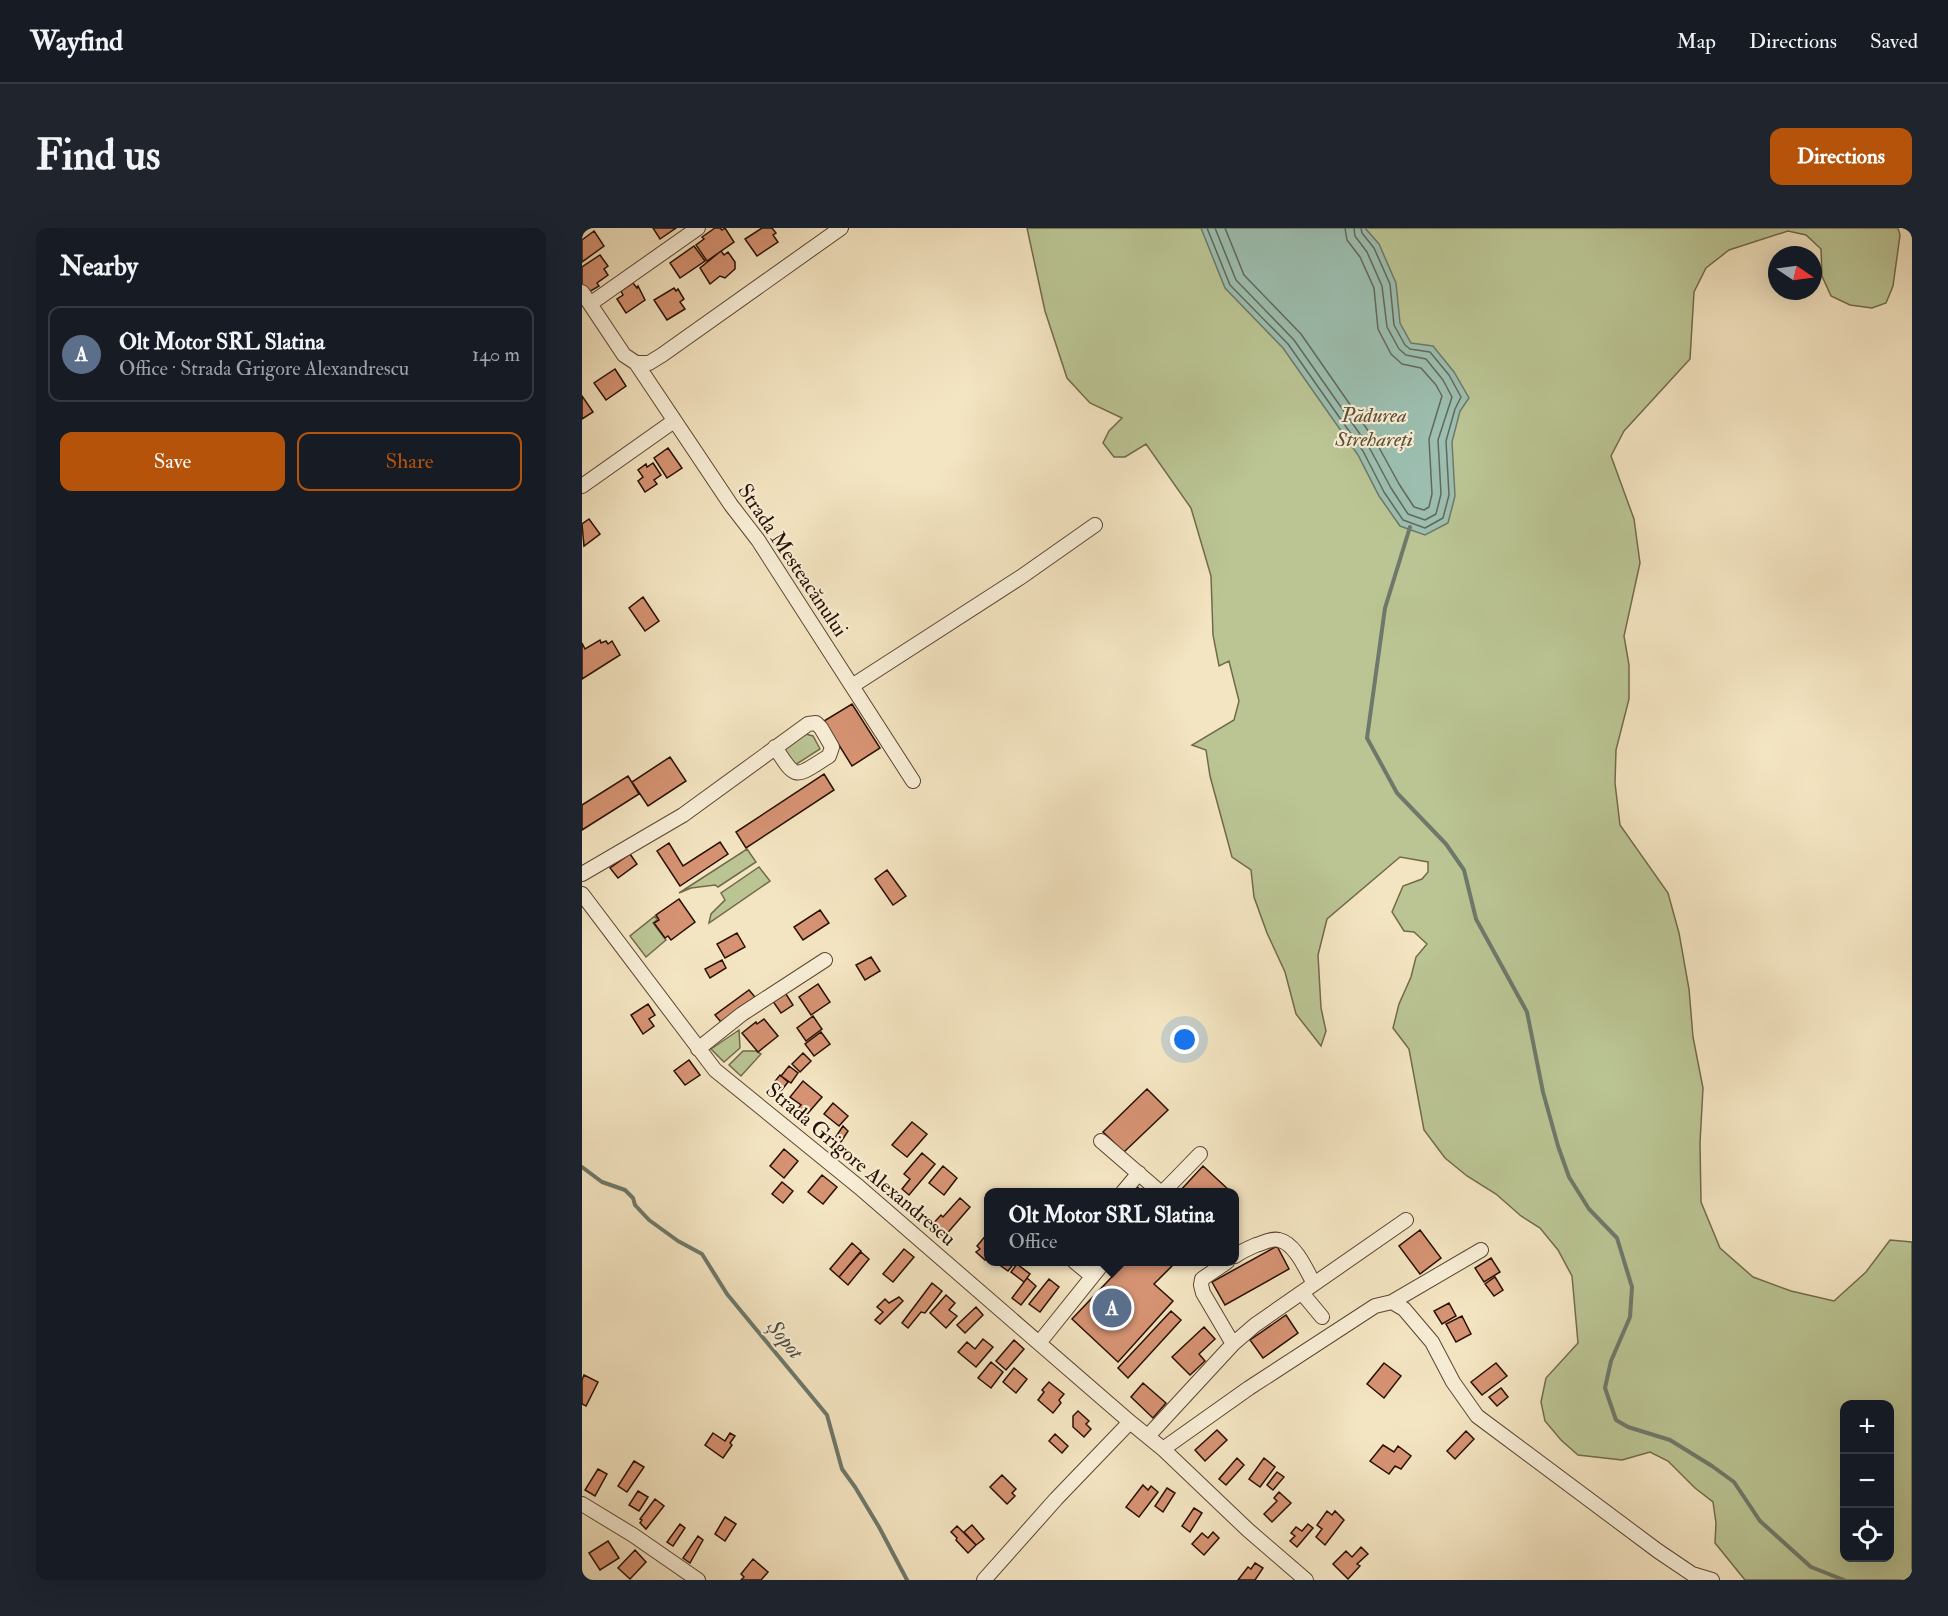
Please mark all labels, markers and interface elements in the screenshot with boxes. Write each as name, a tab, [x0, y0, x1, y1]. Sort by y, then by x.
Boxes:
text: Wayfind	[30, 24, 123, 59]
text: Map	[1676, 28, 1716, 55]
text: Directions	[1749, 28, 1837, 55]
text: Saved	[1870, 28, 1918, 55]
button: Directions	[1770, 128, 1912, 185]
text: Find us	[36, 130, 160, 182]
north arrow	[1768, 246, 1822, 300]
text: Nearby	[60, 251, 138, 283]
text: Olt Motor SRL Slatina	[119, 328, 325, 356]
text: A	[75, 342, 88, 367]
text: 140 m	[472, 342, 520, 367]
text: Office · Strada Grigore Alexandrescu	[119, 356, 409, 381]
park label: Pădurea Strehareți	[1334, 402, 1413, 453]
button: Save	[60, 432, 285, 491]
button: Share	[297, 432, 522, 491]
street label: Strada Mesteacănului	[731, 479, 854, 642]
your location	[1170, 1025, 1199, 1054]
street label: Strada Grigore Alexandrescu	[760, 1077, 962, 1252]
popup	[984, 1188, 1239, 1266]
text: Olt Motor SRL Slatina	[1009, 1201, 1214, 1229]
text: Office	[1009, 1229, 1057, 1254]
pin: A	[1092, 1286, 1132, 1330]
water label: Șopot	[760, 1313, 811, 1366]
map controls	[1840, 1400, 1894, 1562]
button: +	[1840, 1400, 1894, 1454]
button: −	[1840, 1454, 1894, 1508]
button: locate	[1840, 1508, 1894, 1562]

